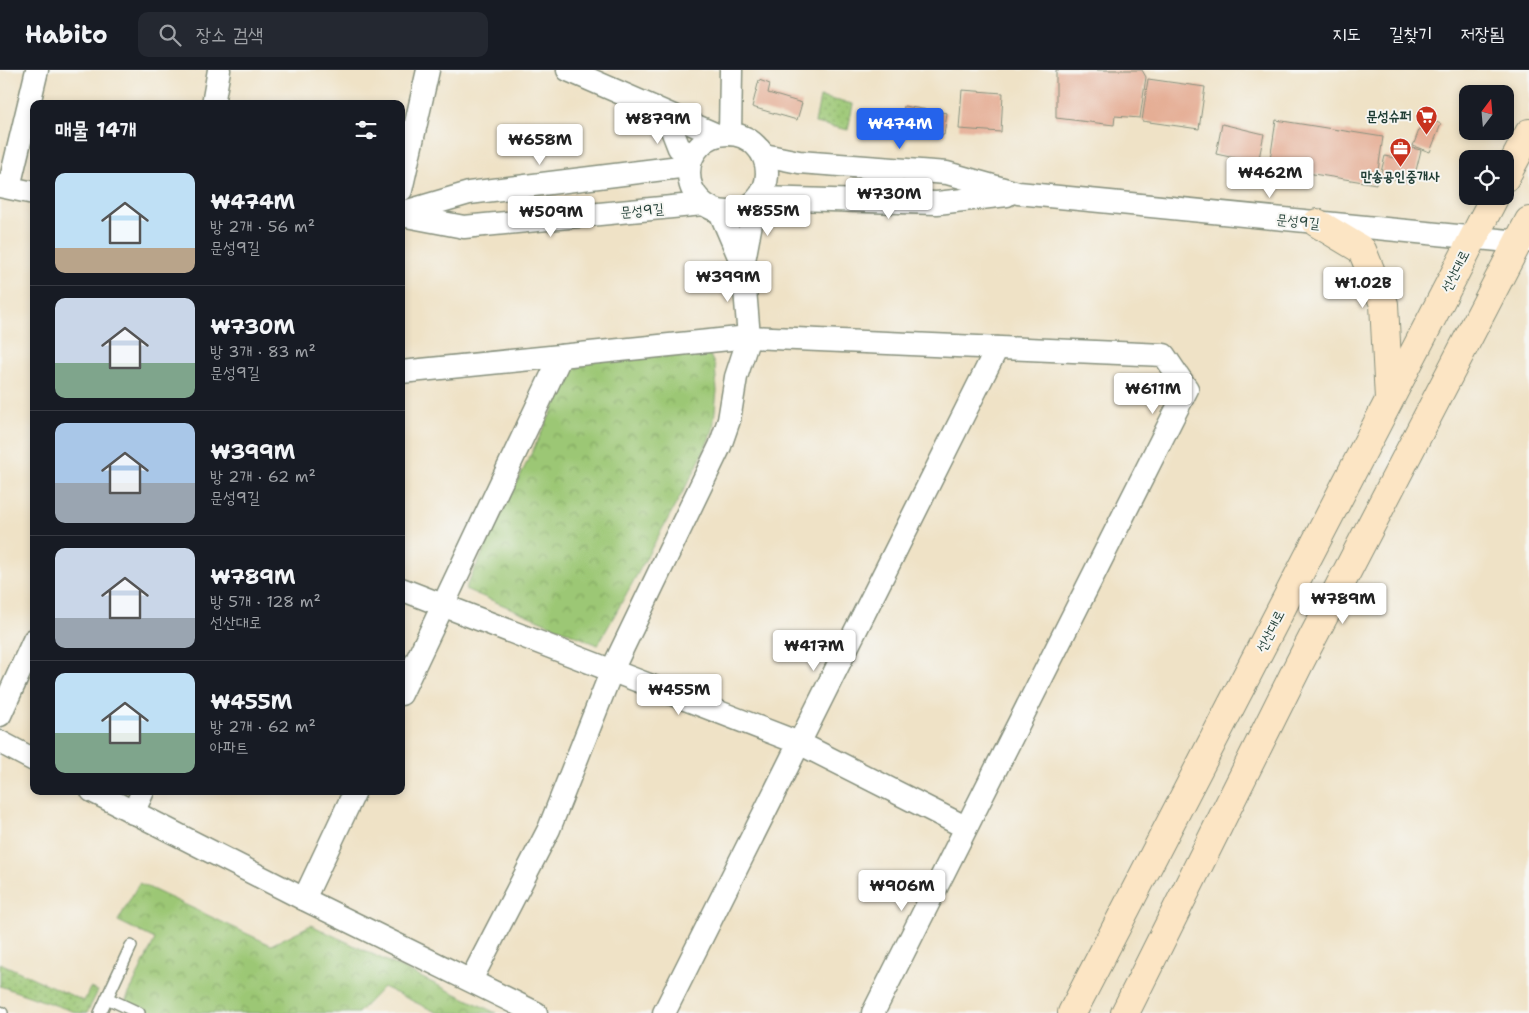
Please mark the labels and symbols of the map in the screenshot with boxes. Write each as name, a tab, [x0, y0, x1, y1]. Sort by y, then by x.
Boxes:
north arrow	[1459, 85, 1514, 140]
pin: ₩879M	[623, 102, 693, 145]
supermarket icon: 문성슈퍼	[1415, 104, 1439, 135]
place label: 문성슈퍼	[1366, 107, 1411, 125]
pin: ₩474M	[865, 108, 935, 150]
pin: ₩658M	[505, 124, 575, 166]
office icon: 만송공인중개사	[1388, 136, 1412, 167]
pin: ₩462M	[1235, 156, 1305, 199]
place label: 만송공인중개사	[1361, 167, 1440, 185]
pin: ₩730M	[854, 178, 924, 220]
pin: ₩855M	[733, 194, 803, 237]
pin: ₩509M	[516, 196, 586, 238]
street label: 문성9길	[619, 199, 665, 221]
street label: 문성9길	[1275, 210, 1321, 232]
street label: 선산대로	[1437, 247, 1473, 295]
pin: ₩399M	[693, 260, 763, 303]
pin: ₩1.02B	[1322, 266, 1404, 309]
pin: ₩611M	[1118, 372, 1188, 415]
pin: ₩789M	[1308, 582, 1378, 625]
street label: 선산대로	[1252, 607, 1288, 655]
pin: ₩417M	[779, 630, 849, 672]
pin: ₩455M	[644, 674, 714, 716]
pin: ₩906M	[867, 870, 937, 912]

